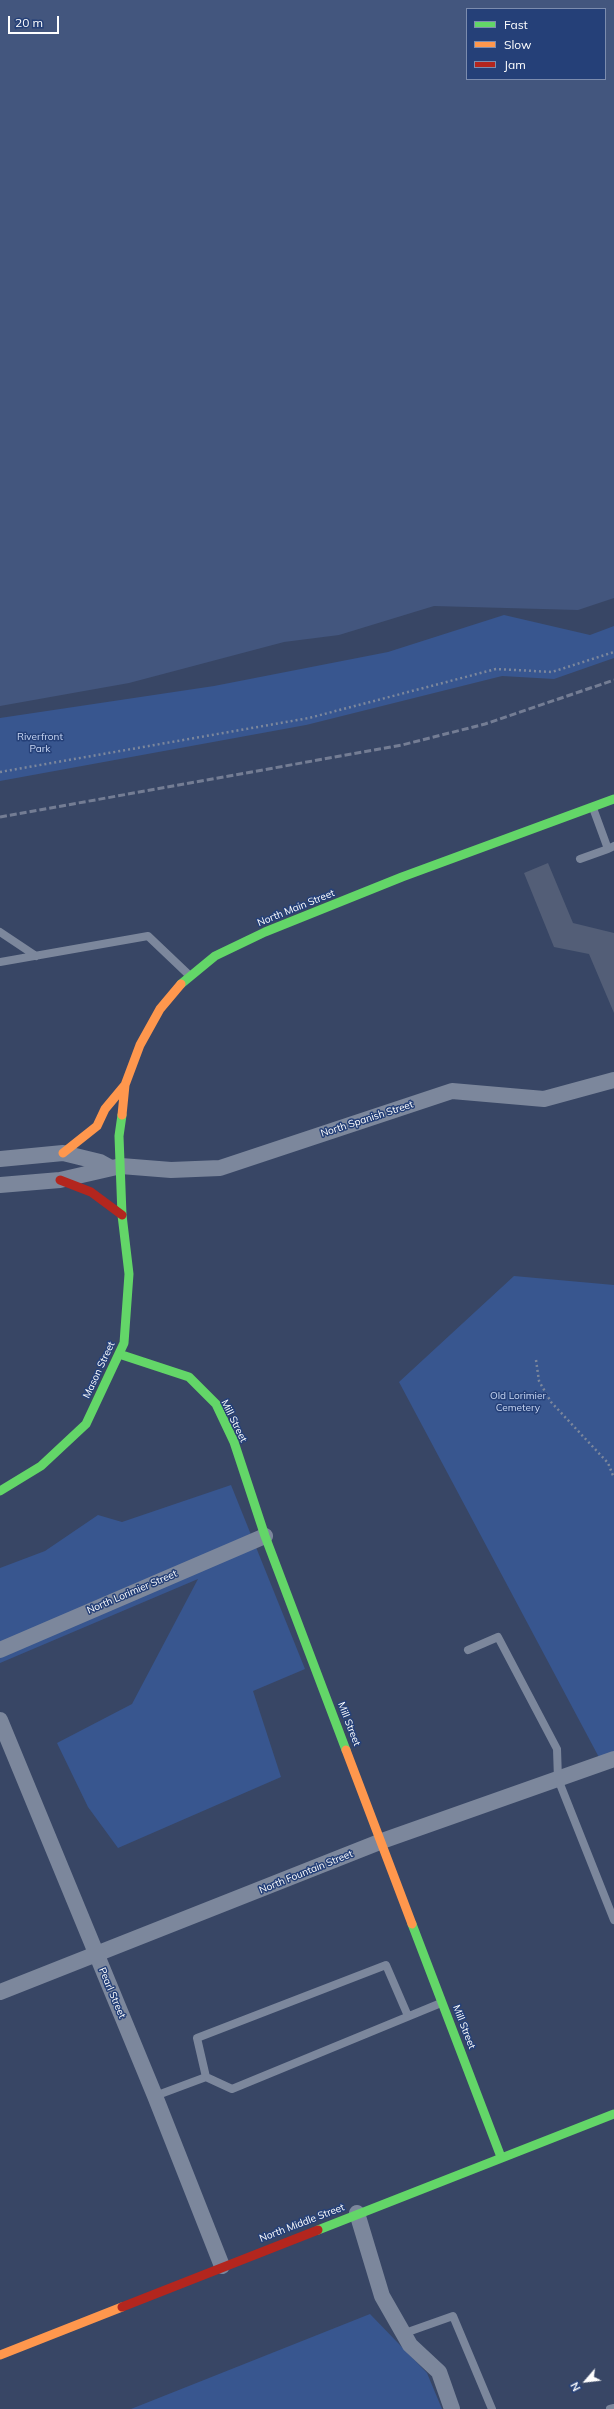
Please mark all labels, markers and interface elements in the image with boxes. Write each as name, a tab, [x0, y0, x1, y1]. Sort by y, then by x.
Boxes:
scale bar	[10, 8, 61, 34]
legend	[466, 8, 606, 80]
text: 20 m	[15, 15, 43, 30]
text: Fast	[504, 17, 528, 32]
text: Slow	[504, 37, 532, 52]
text: Jam	[504, 57, 526, 72]
park label: Riverfront Park	[17, 731, 63, 754]
street label: North Main Street	[256, 887, 336, 929]
street label: North Spanish Street	[319, 1098, 415, 1140]
street label: Mason Street	[81, 1340, 117, 1400]
park label: Old Lorimier Cemetery	[490, 1390, 546, 1414]
street label: Mill Street	[219, 1398, 249, 1444]
street label: North Lorimier Street	[85, 1568, 179, 1616]
street label: Mill Street	[335, 1700, 363, 1748]
street label: North Fountain Street	[257, 1848, 355, 1896]
street label: Pearl Street	[96, 1966, 128, 2020]
street label: Mill Street	[450, 2003, 478, 2051]
street label: North Middle Street	[258, 2201, 346, 2245]
north arrow	[566, 2361, 606, 2401]
text: N	[567, 2380, 584, 2394]

